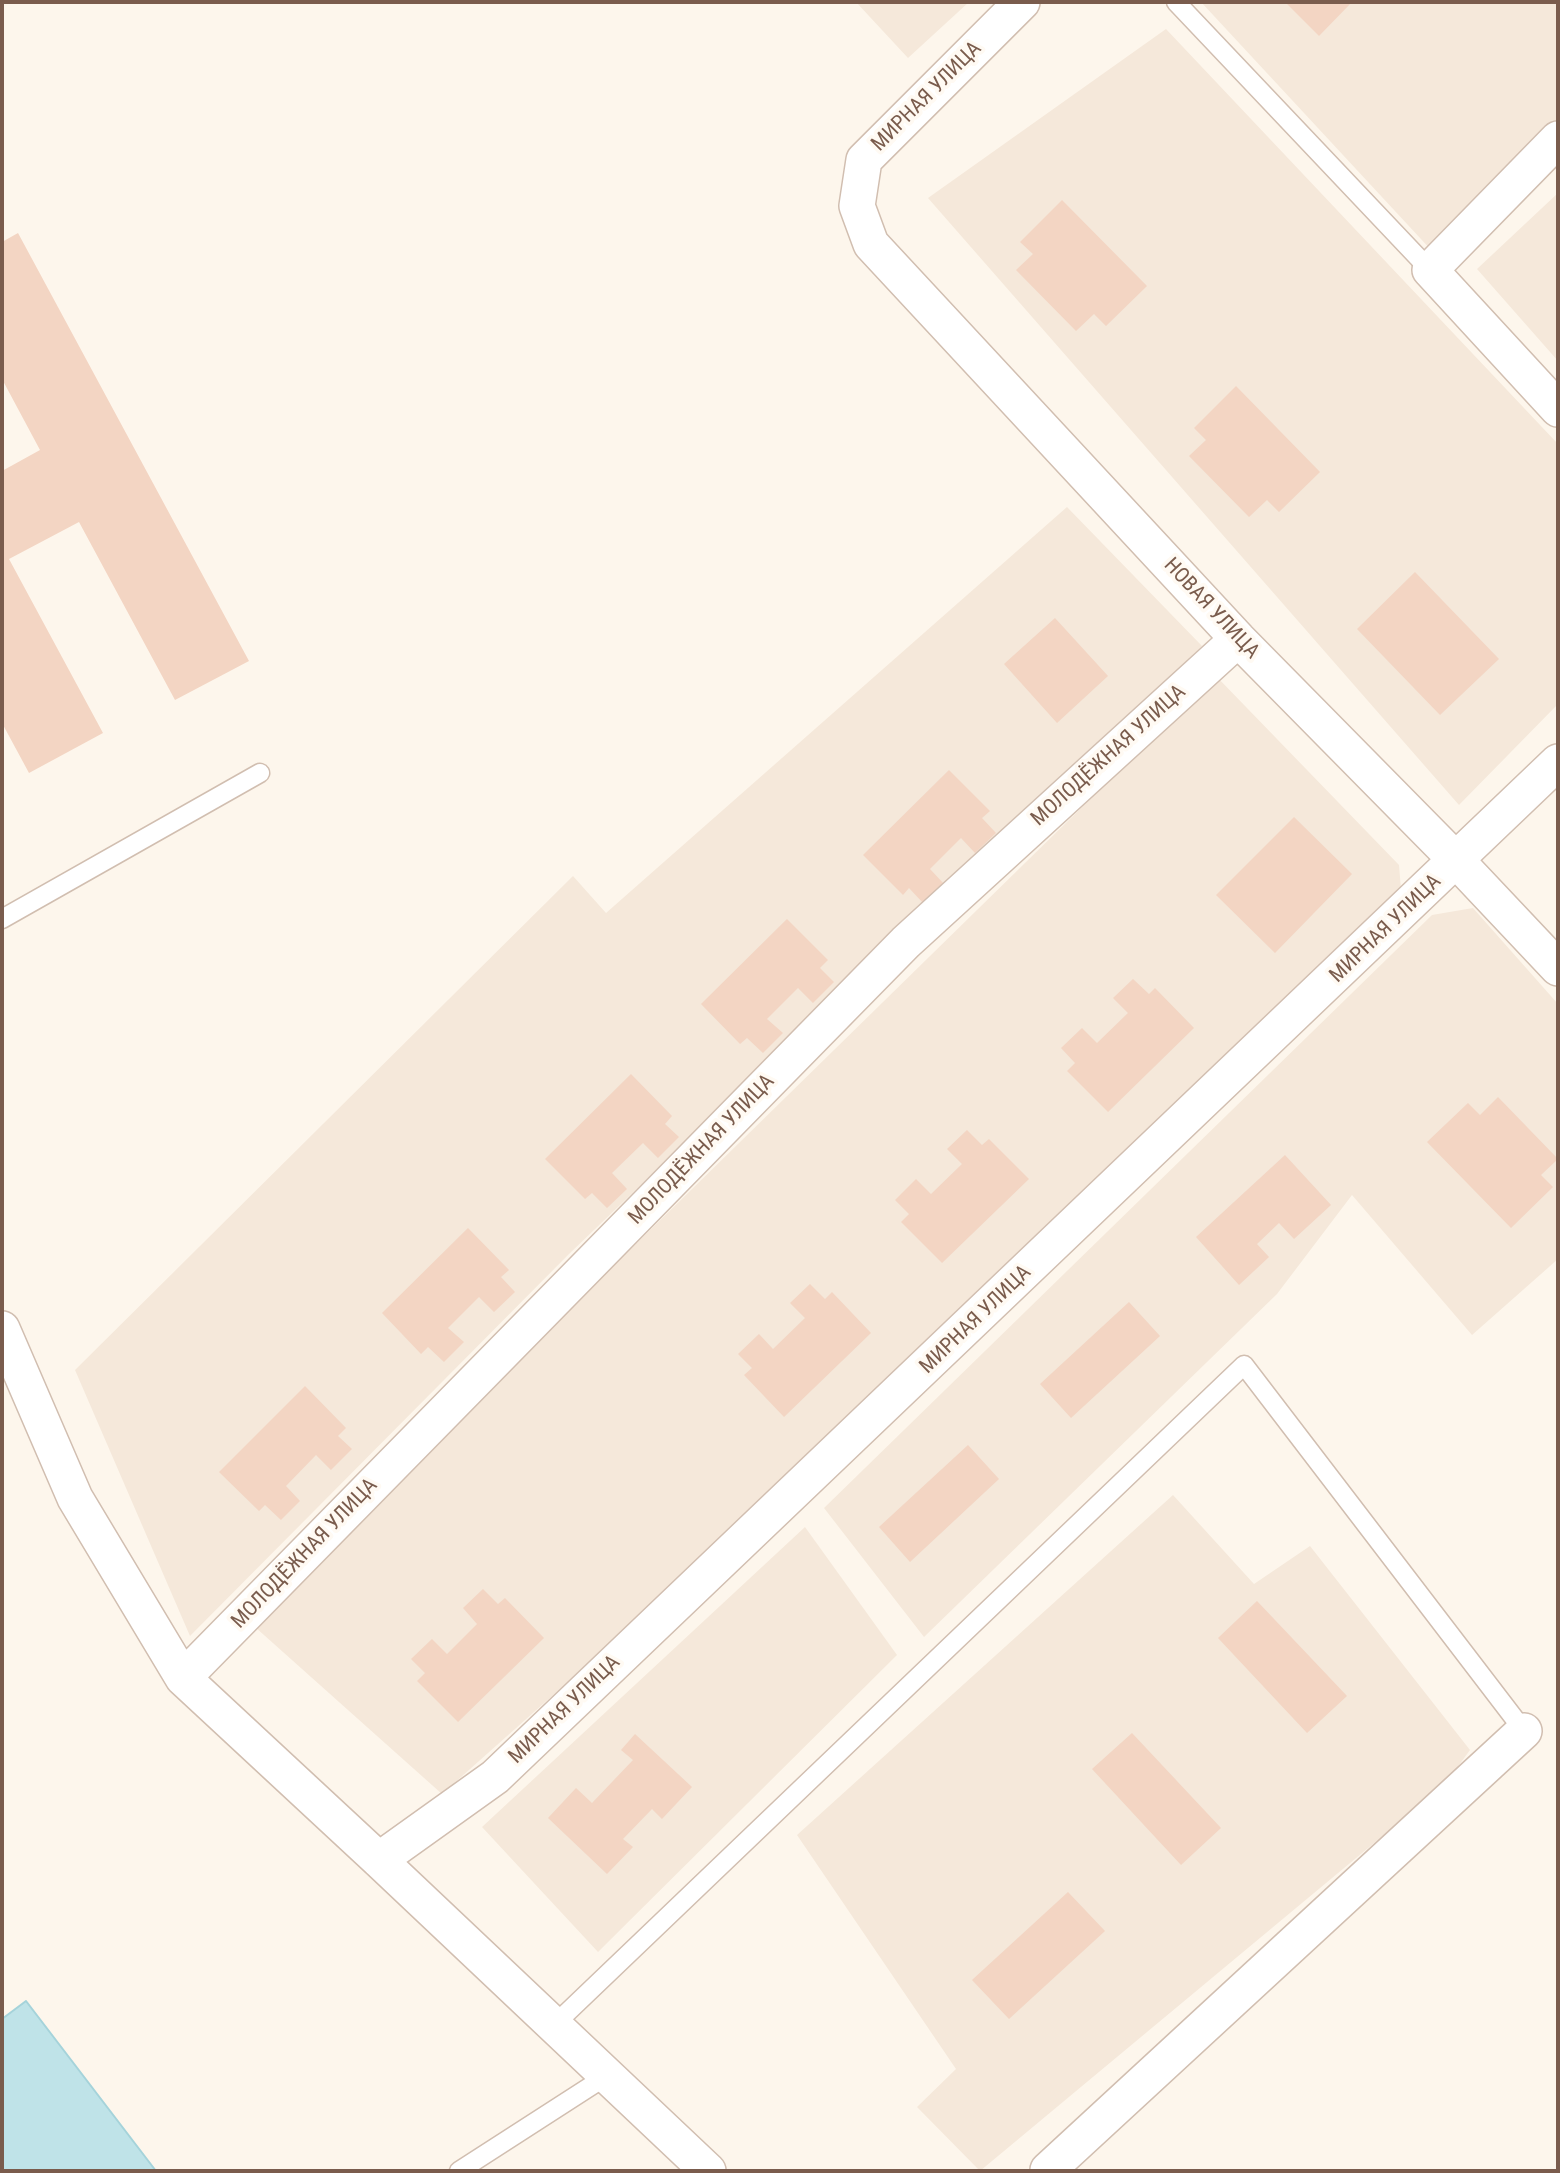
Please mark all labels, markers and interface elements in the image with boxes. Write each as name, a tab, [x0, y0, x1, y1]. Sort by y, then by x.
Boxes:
street label: МИРНАЯ УЛИЦА	[867, 37, 987, 157]
street label: НОВАЯ УЛИЦА	[1158, 553, 1264, 665]
street label: МОЛОДЁЖНАЯ УЛИЦА	[1027, 680, 1191, 832]
street label: МИРНАЯ УЛИЦА	[1325, 870, 1447, 988]
street label: МОЛОДЁЖНАЯ УЛИЦА	[624, 1070, 780, 1230]
street label: МИРНАЯ УЛИЦА	[915, 1261, 1037, 1379]
street label: МОЛОДЁЖНАЯ УЛИЦА	[227, 1474, 383, 1634]
street label: МИРНАЯ УЛИЦА	[504, 1651, 626, 1769]

